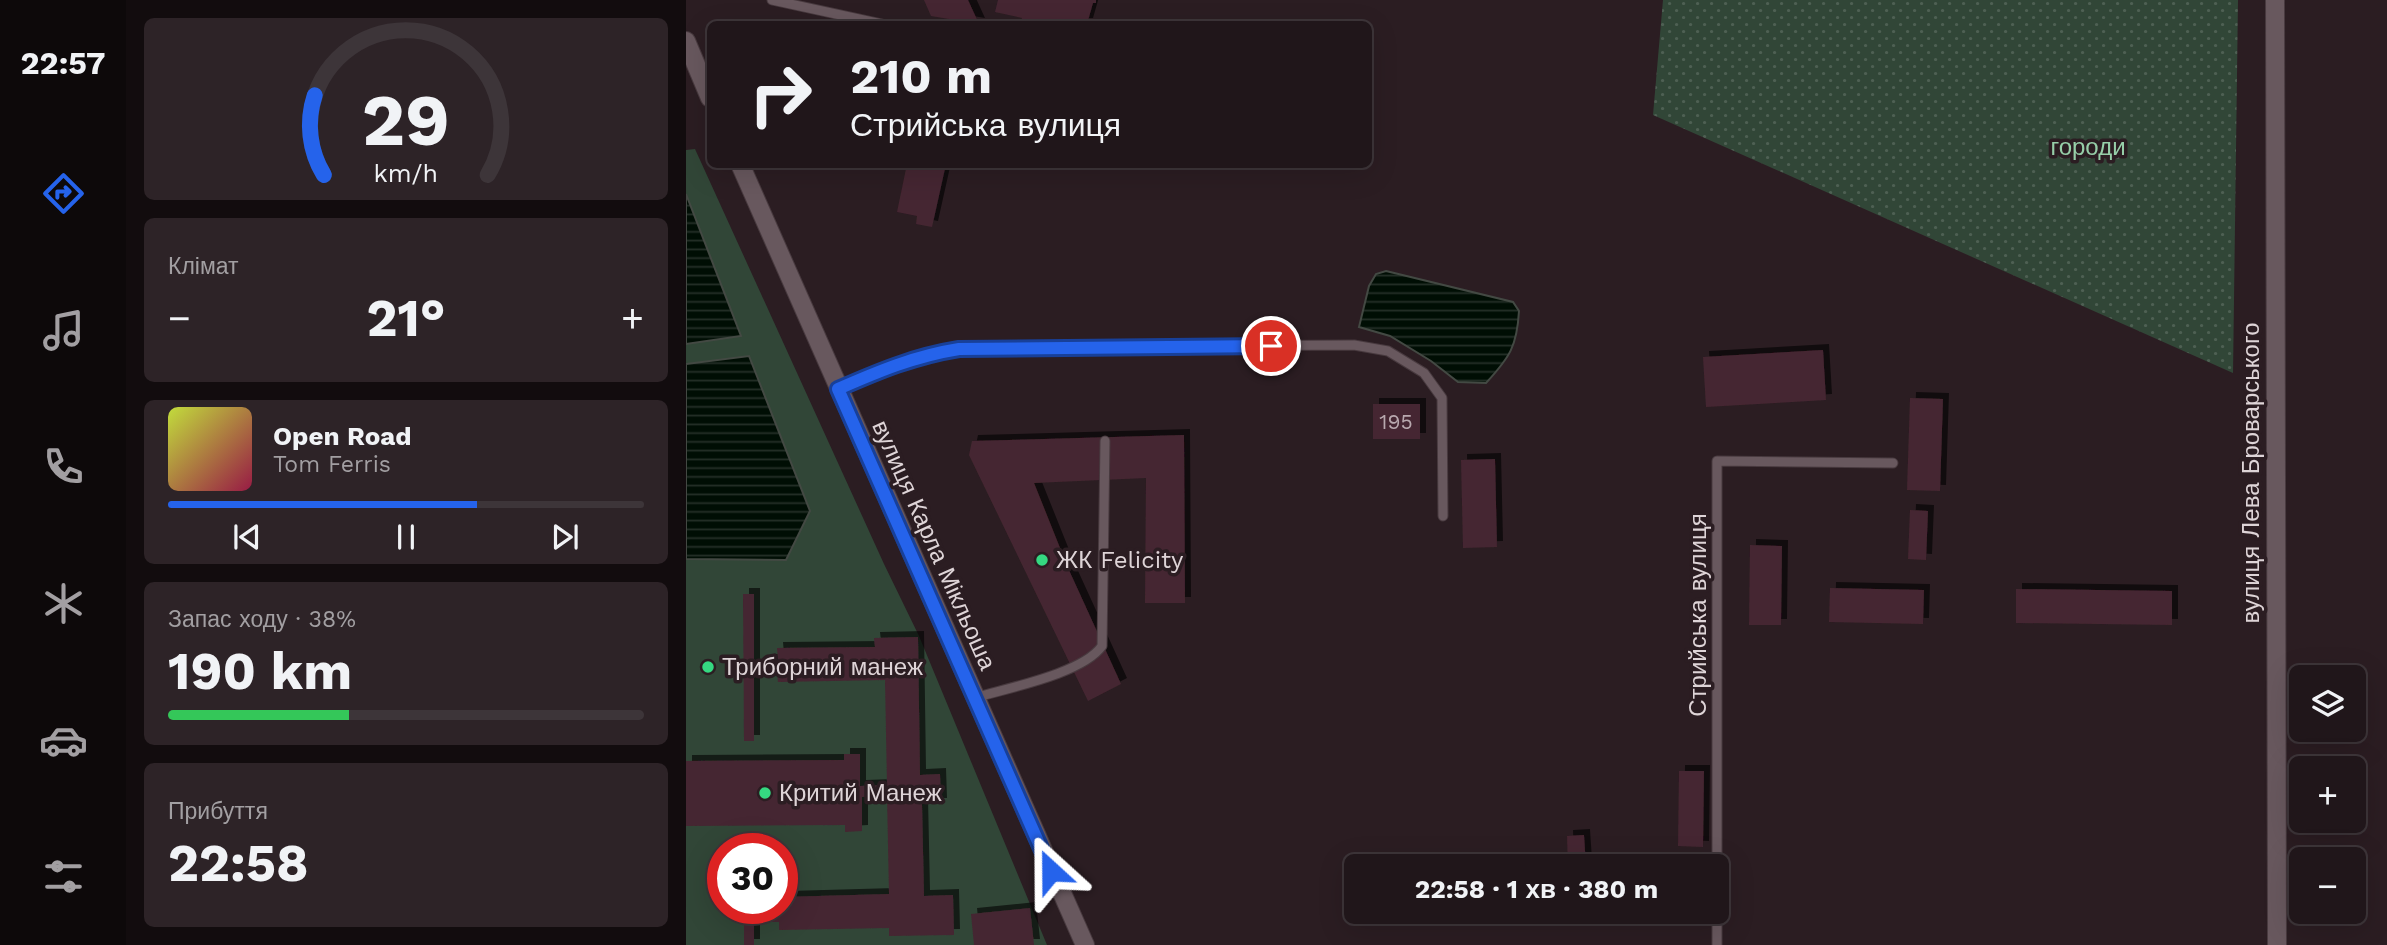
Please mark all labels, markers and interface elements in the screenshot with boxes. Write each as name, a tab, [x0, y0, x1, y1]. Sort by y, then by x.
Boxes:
text: 22:57	[21, 44, 105, 82]
text: 210 m	[850, 47, 992, 105]
icon: right	[735, 49, 826, 140]
text: 29	[362, 77, 450, 163]
text: Стрийська вулиця	[850, 106, 1121, 144]
park label: городи	[2050, 133, 2126, 161]
text: km/h	[374, 159, 438, 188]
icon: directions	[39, 169, 88, 218]
text: Клімат	[168, 253, 239, 280]
text: 21°	[366, 288, 446, 349]
text: −	[168, 296, 191, 340]
text: +	[621, 296, 644, 340]
icon: music	[39, 306, 88, 355]
pin	[1241, 316, 1301, 376]
street label: вулиця Лева Броварського	[2237, 323, 2265, 623]
icon: arrive	[1252, 327, 1290, 365]
house number: 195	[1379, 409, 1413, 434]
street label: вулиця Карла Мікльоша	[866, 416, 1002, 675]
text: Open Road	[273, 421, 411, 451]
icon: phone	[39, 442, 88, 491]
text: Tom Ferris	[273, 451, 391, 478]
street label: Стрийська вулиця	[1684, 513, 1712, 717]
icon: previous	[228, 518, 266, 556]
icon: pause	[387, 518, 425, 556]
icon: next	[546, 518, 584, 556]
place label: ЖК Felicity	[1056, 546, 1184, 574]
marker: ЖК Felicity	[1034, 552, 1050, 568]
icon: climate	[39, 579, 88, 628]
text: Запас ходу · 38%	[168, 606, 356, 633]
text: 190 km	[168, 641, 352, 702]
place label: Триборний манеж	[722, 653, 923, 681]
marker: Триборний манеж	[700, 659, 716, 675]
map controls	[2289, 665, 2366, 924]
button: layers	[2289, 665, 2366, 742]
icon: car	[39, 716, 88, 765]
button: +	[2289, 756, 2366, 833]
place label: Критий Манеж	[779, 779, 942, 807]
marker: Критий Манеж	[757, 785, 773, 801]
text: Прибуття	[168, 798, 268, 825]
text: 22:58	[168, 833, 309, 894]
speed limit sign: 30	[707, 833, 798, 924]
position arrow	[1014, 834, 1088, 908]
button: −	[2289, 847, 2366, 924]
icon: filters	[39, 852, 88, 901]
text: 22:58 · 1 хв · 380 m	[1415, 874, 1658, 904]

